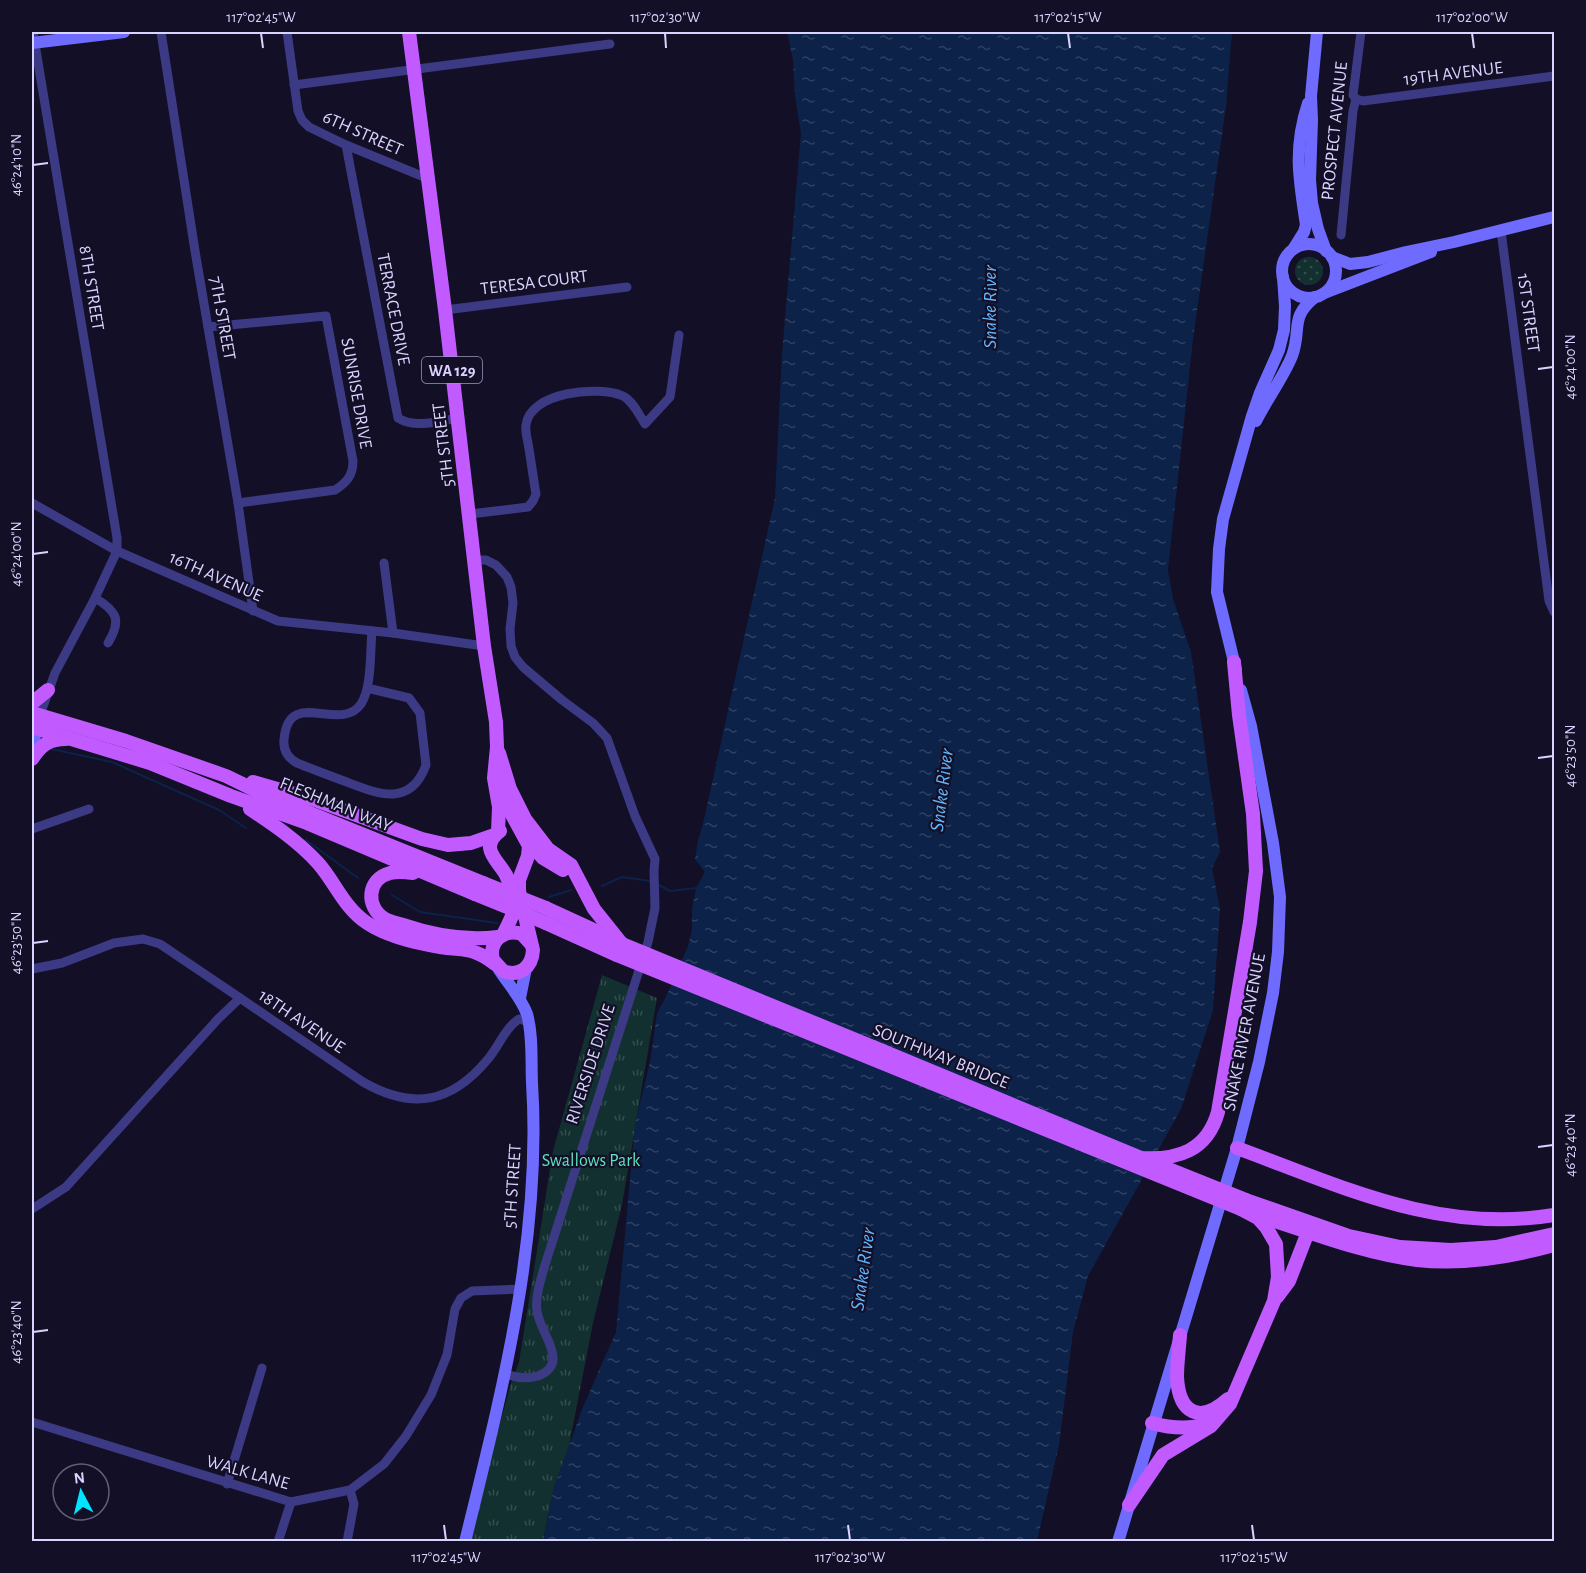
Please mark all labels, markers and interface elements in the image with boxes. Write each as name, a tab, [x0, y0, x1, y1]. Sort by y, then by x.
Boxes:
text: 117°02'45"W	[226, 10, 296, 25]
text: 117°02'30"W	[630, 10, 701, 25]
text: 117°02'15"W	[1034, 10, 1102, 25]
text: 117°02'00"W	[1436, 10, 1509, 25]
street label: 19TH AVENUE	[1402, 59, 1504, 89]
street label: PROSPECT AVENUE	[1319, 61, 1351, 201]
street label: 6TH STREET	[320, 108, 406, 160]
text: 46°24'10"N	[9, 134, 24, 196]
street label: 8TH STREET	[75, 244, 107, 332]
street label: TERRACE DRIVE	[373, 252, 413, 367]
water label: Snake River	[980, 265, 1000, 349]
street label: TERESA COURT	[479, 267, 589, 299]
street label: 1ST STREET	[1514, 273, 1542, 354]
street label: 7TH STREET	[206, 275, 238, 362]
text: 46°24'00"N	[1563, 334, 1578, 400]
street label: SUNRISE DRIVE	[337, 336, 375, 450]
road number: WA 129	[422, 357, 482, 383]
street label: 5TH STREET	[430, 402, 458, 488]
text: 46°24'00"N	[9, 521, 24, 587]
street label: 16TH AVENUE	[166, 548, 265, 606]
text: 46°23'50"N	[1563, 725, 1578, 787]
water label: Snake River	[927, 747, 957, 833]
street label: FLESHMAN WAY	[277, 774, 395, 836]
text: 46°23'50"N	[9, 912, 24, 974]
street label: SNAKE RIVER AVENUE	[1221, 952, 1269, 1112]
street label: 18TH AVENUE	[255, 986, 348, 1057]
street label: RIVERSIDE DRIVE	[563, 1002, 619, 1126]
street label: SOUTHWAY BRIDGE	[870, 1021, 1012, 1093]
text: 46°23'40"N	[1563, 1113, 1578, 1177]
street label: 5TH STREET	[501, 1143, 525, 1229]
park label: Swallows Park	[542, 1152, 641, 1170]
water label: Snake River	[847, 1226, 879, 1312]
text: 46°23'40"N	[9, 1300, 24, 1364]
street label: WALK LANE	[204, 1453, 291, 1493]
north arrow	[51, 1462, 111, 1522]
text: N	[73, 1469, 86, 1487]
text: 117°02'45"W	[411, 1550, 481, 1565]
text: 117°02'30"W	[815, 1550, 886, 1565]
text: 117°02'15"W	[1220, 1550, 1288, 1565]

